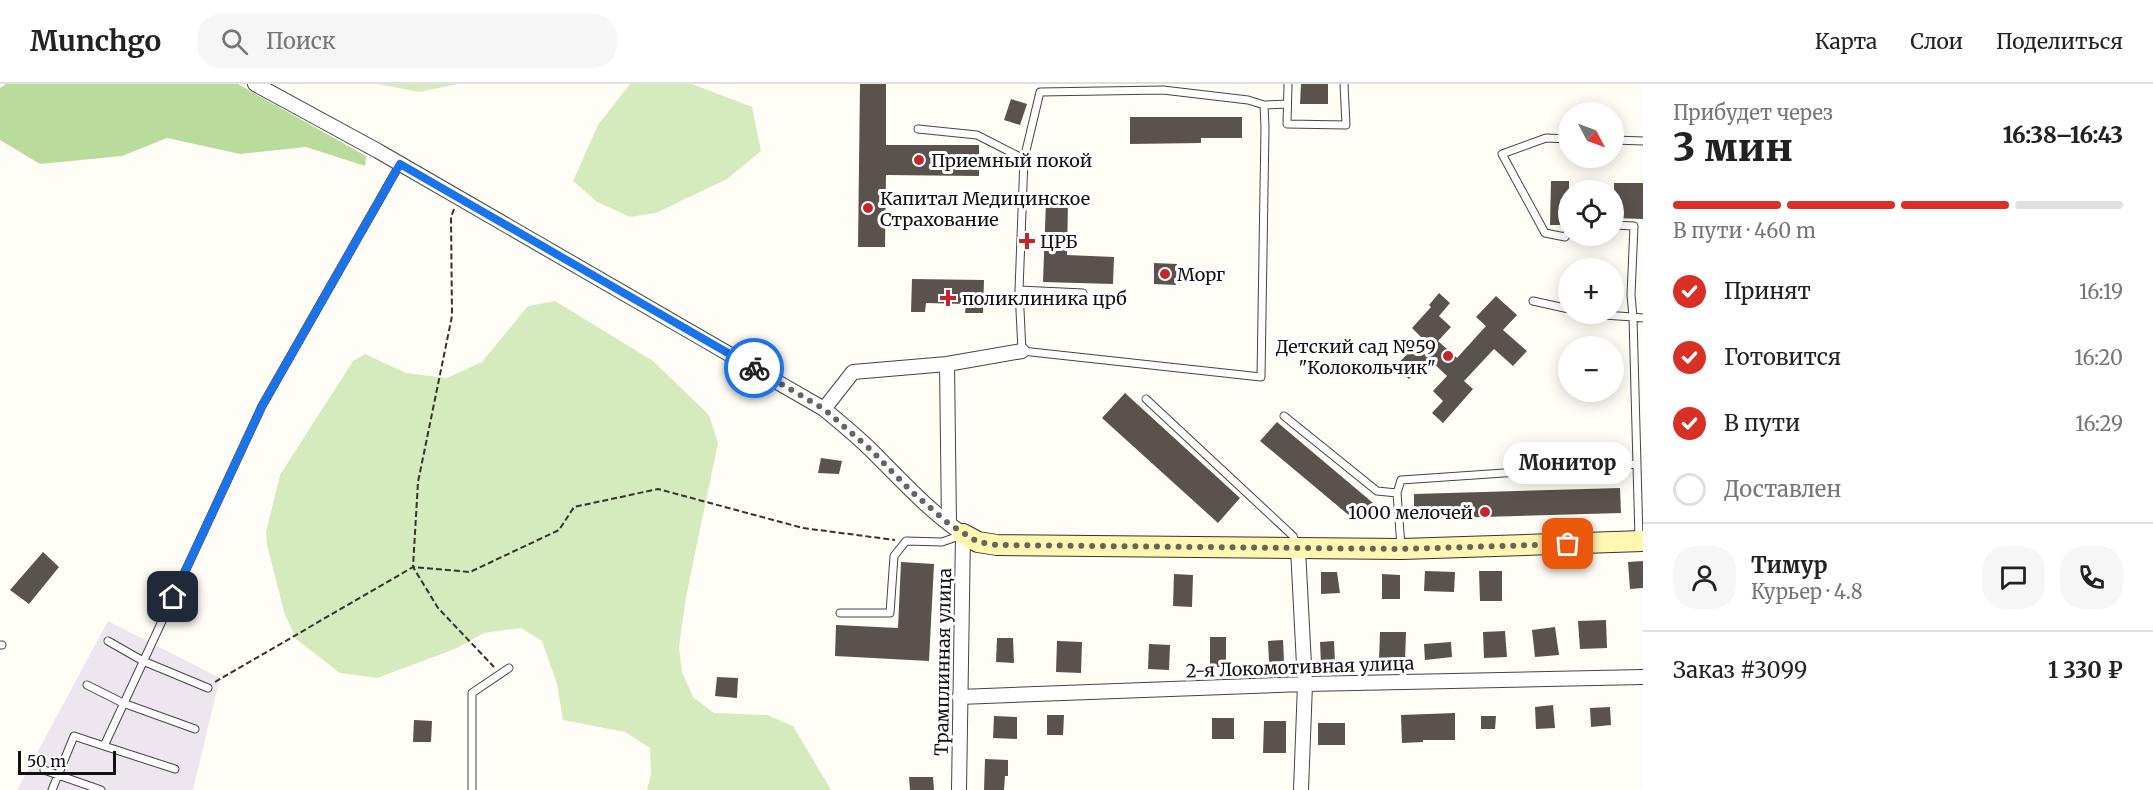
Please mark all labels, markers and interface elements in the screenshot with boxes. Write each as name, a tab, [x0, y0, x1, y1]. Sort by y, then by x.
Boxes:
search box	[197, 14, 617, 68]
text: Munchgo	[30, 23, 161, 59]
icon: search	[218, 25, 251, 58]
text: Поиск	[266, 27, 336, 55]
text: Карта	[1815, 28, 1877, 55]
text: Слои	[1910, 28, 1963, 55]
text: Поделиться	[1996, 28, 2123, 55]
text: Прибудет через	[1673, 100, 1833, 125]
north arrow	[1558, 102, 1624, 168]
map controls	[1558, 102, 1624, 402]
text: 16:38–16:43	[2003, 121, 2123, 149]
text: 3 мин	[1673, 123, 1793, 172]
place label: Приемный покой	[931, 149, 1092, 172]
marker: Приемный покой	[912, 153, 926, 167]
button: locate	[1558, 180, 1624, 246]
place label: Капитал Медицинское Страхование	[880, 187, 1090, 231]
marker: Капитал Медицинское Страхование	[861, 201, 875, 215]
text: В пути · 460 m	[1673, 218, 1816, 243]
place label: ЦРБ	[1040, 230, 1078, 253]
marker: ЦРБ	[1018, 232, 1036, 250]
button: +	[1558, 258, 1624, 324]
place label: Морг	[1177, 263, 1225, 286]
marker: Морг	[1158, 267, 1172, 281]
icon: check	[1673, 275, 1706, 308]
text: Принят	[1724, 277, 1811, 305]
text: 16:19	[2079, 279, 2123, 304]
place label: поликлиника црб	[962, 287, 1127, 310]
marker: поликлиника црб	[939, 289, 957, 307]
place label: Детский сад №59 "Колокольчик"	[1276, 335, 1436, 379]
button: −	[1558, 336, 1624, 402]
courier	[724, 338, 784, 398]
icon: check	[1673, 341, 1706, 374]
text: Готовится	[1724, 343, 1841, 371]
text: 16:20	[2074, 345, 2123, 370]
marker: Детский сад №59 "Колокольчик"	[1441, 349, 1455, 363]
icon: bike	[738, 352, 771, 385]
icon: check	[1673, 407, 1706, 440]
text: В пути	[1724, 409, 1800, 437]
text: 16:29	[2075, 411, 2123, 436]
callout: Монитор	[1504, 442, 1632, 484]
text: Монитор	[1519, 450, 1616, 475]
text: Доставлен	[1724, 475, 1841, 503]
place label: 1000 мелочей	[1348, 501, 1473, 524]
marker: 1000 мелочей	[1478, 505, 1492, 519]
pin	[1542, 518, 1593, 569]
icon: bag	[1551, 527, 1584, 560]
button: person	[1673, 546, 1736, 609]
button: chat	[1982, 546, 2045, 609]
button: phone	[2060, 546, 2123, 609]
text: Тимур	[1751, 551, 1828, 579]
street label: Трамплинная улица	[930, 567, 956, 756]
pin	[147, 571, 198, 622]
text: Курьер · 4.8	[1751, 579, 1863, 604]
icon: home	[156, 580, 189, 613]
street label: 2-я Локомотивная улица	[1185, 652, 1415, 682]
text: Заказ #3099	[1673, 656, 1807, 684]
text: 1 330 ₽	[2048, 656, 2123, 684]
scale bar	[18, 748, 116, 776]
text: 50 m	[27, 751, 66, 771]

